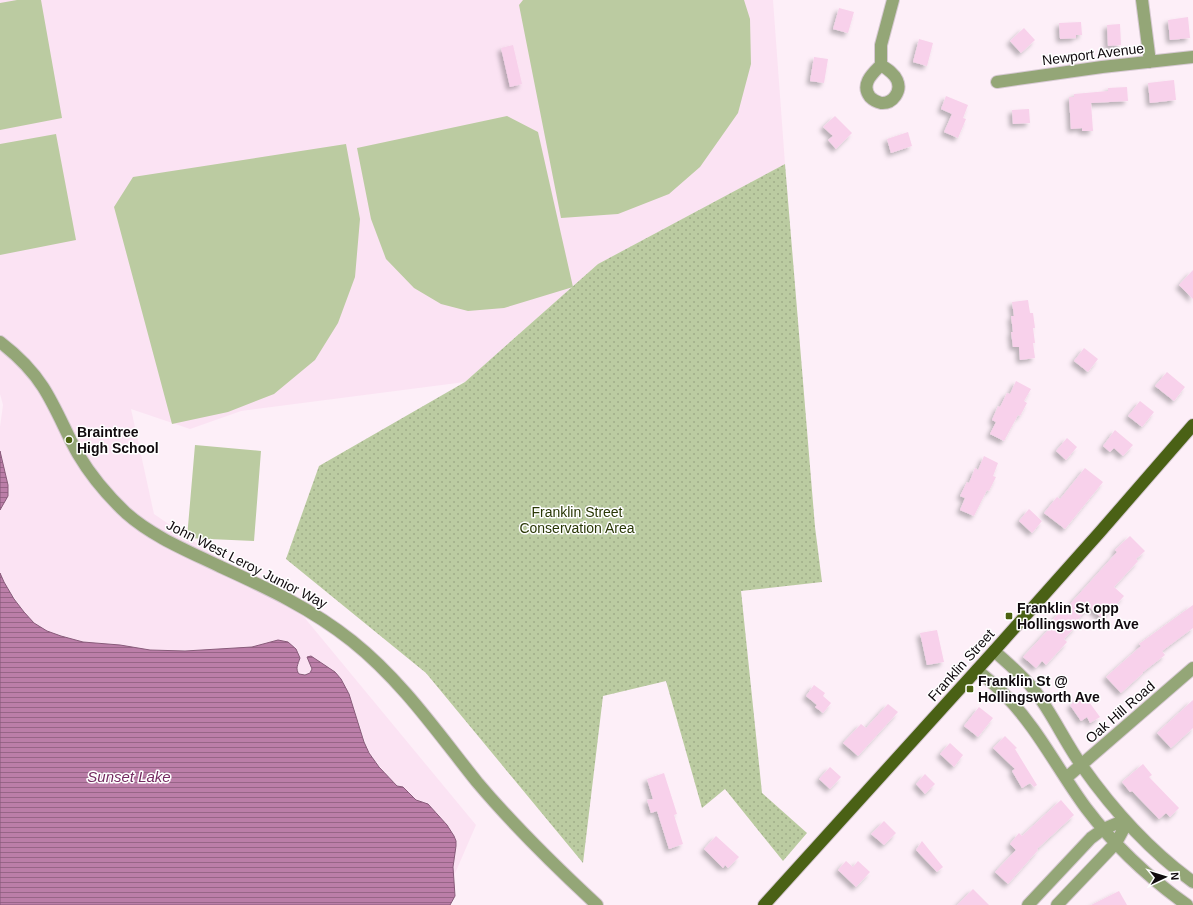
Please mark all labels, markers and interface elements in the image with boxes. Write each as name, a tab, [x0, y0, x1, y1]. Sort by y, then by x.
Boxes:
street label: Newport Avenue	[1041, 40, 1145, 68]
place label: Braintree High School	[77, 424, 159, 456]
marker: Braintree High School	[64, 435, 74, 445]
park label: Franklin Street Conservation Area	[519, 504, 635, 536]
street label: John West Leroy Junior Way	[164, 516, 330, 612]
place label: Franklin St opp Hollingsworth Ave	[1017, 600, 1139, 632]
marker: Franklin St opp Hollingsworth Ave	[1004, 611, 1014, 621]
street label: Franklin Street	[925, 626, 997, 704]
place label: Franklin St @ Hollingsworth Ave	[978, 673, 1100, 705]
street label: Oak Hill Road	[1082, 678, 1158, 746]
marker: Franklin St @ Hollingsworth Ave	[965, 684, 975, 694]
water label: Sunset Lake	[87, 768, 171, 785]
north arrow	[1145, 857, 1185, 897]
text: N	[1169, 872, 1181, 881]

